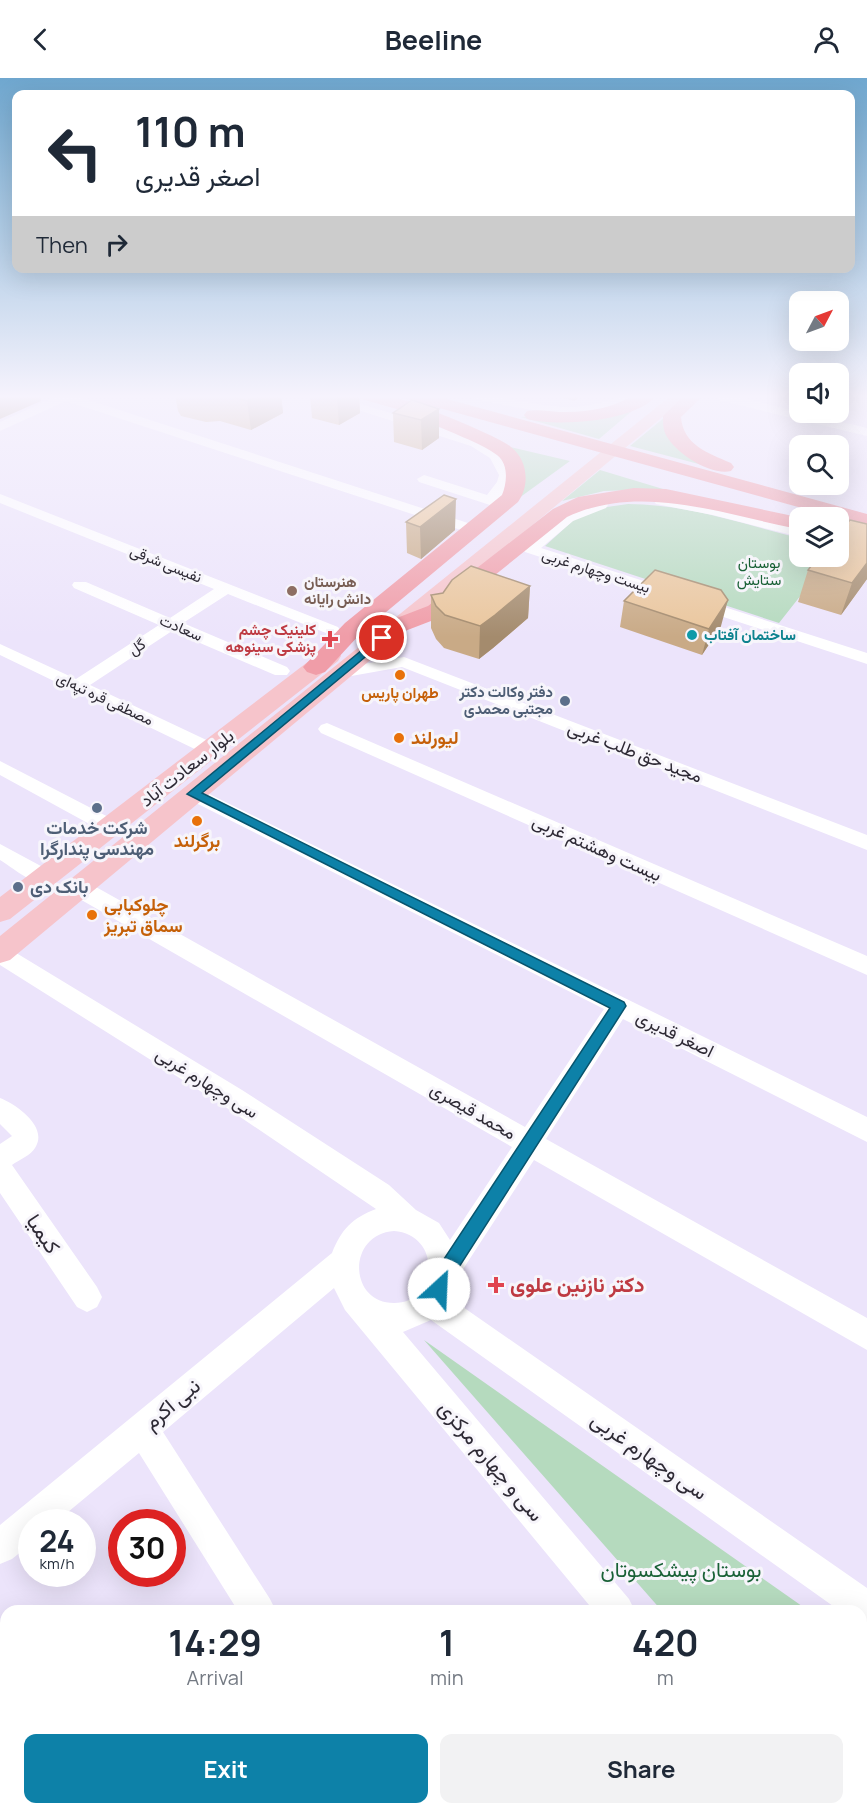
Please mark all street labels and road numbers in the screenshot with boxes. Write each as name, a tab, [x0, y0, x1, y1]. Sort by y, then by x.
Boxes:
street label: نفیسی شرقی	[127, 540, 205, 587]
street label: بیست وچهارم غربی	[540, 543, 653, 598]
street label: سعادت	[157, 609, 206, 646]
street label: گل	[124, 633, 150, 660]
street label: مصطفی قره تپه‌ای	[53, 667, 157, 730]
street label: مجید حق طلب غربی	[565, 714, 706, 788]
street label: بلوار سعادت آباد	[134, 723, 238, 811]
street label: بیست وهشتم غربی	[529, 808, 666, 887]
street label: اصغر قدیری	[633, 1004, 718, 1062]
street label: سی وچهارم غربی	[151, 1041, 263, 1124]
street label: محمد قیصری	[426, 1076, 521, 1144]
street label: کیمیا	[20, 1208, 67, 1259]
street label: نبی اکرم	[137, 1371, 206, 1436]
street label: سی و چهارم مرکزی	[432, 1394, 551, 1527]
street label: سی وچهارم غربی	[585, 1405, 713, 1507]

